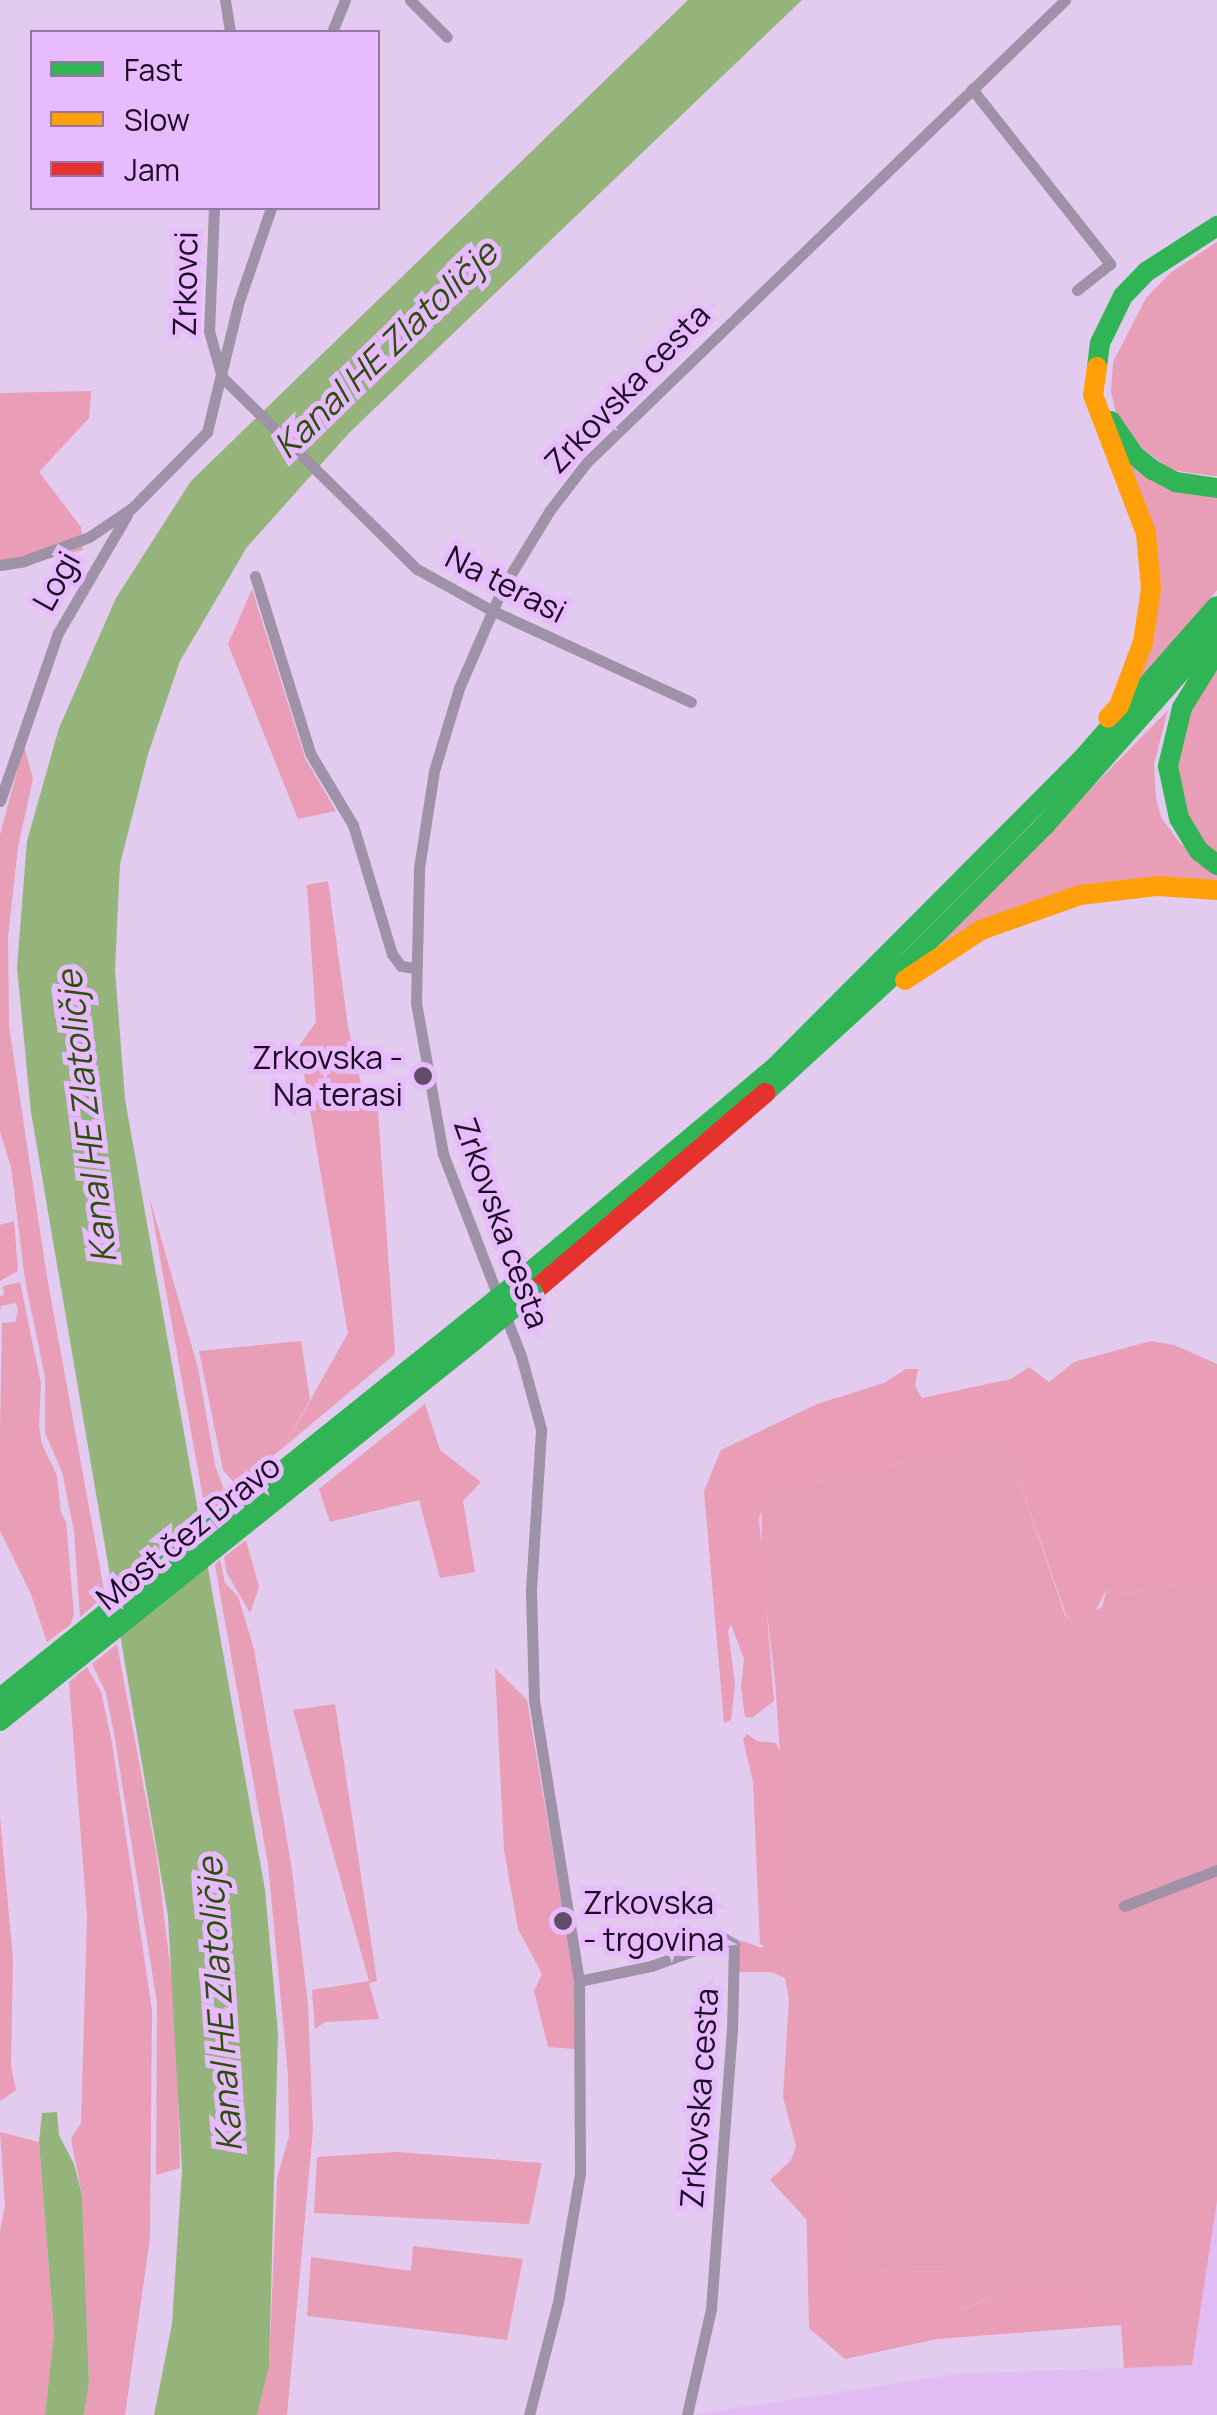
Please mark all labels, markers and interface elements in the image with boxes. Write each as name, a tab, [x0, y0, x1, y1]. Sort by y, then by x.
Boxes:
legend	[30, 30, 380, 210]
text: Fast	[124, 49, 183, 90]
text: Slow	[124, 99, 190, 140]
text: Jam	[124, 149, 180, 190]
street label: Zrkovci	[165, 231, 205, 337]
water label: Kanal HE Zlatoličje	[264, 232, 506, 466]
street label: Zrkovska cesta	[536, 295, 718, 481]
street label: Na terasi	[439, 537, 573, 631]
street label: Logi	[24, 545, 88, 617]
water label: Kanal HE Zlatoličje	[47, 968, 125, 1266]
place label: Zrkovska - Na terasi	[252, 1039, 403, 1114]
marker: Zrkovska - Na terasi	[412, 1065, 434, 1087]
street label: Zrkovska cesta	[446, 1113, 558, 1333]
street label: Most čez Dravo	[88, 1446, 288, 1618]
water label: Kanal HE Zlatoličje	[188, 1857, 250, 2153]
place label: Zrkovska - trgovina	[583, 1884, 724, 1959]
marker: Zrkovska - trgovina	[552, 1910, 574, 1932]
street label: Zrkovska cesta	[672, 1987, 726, 2209]

